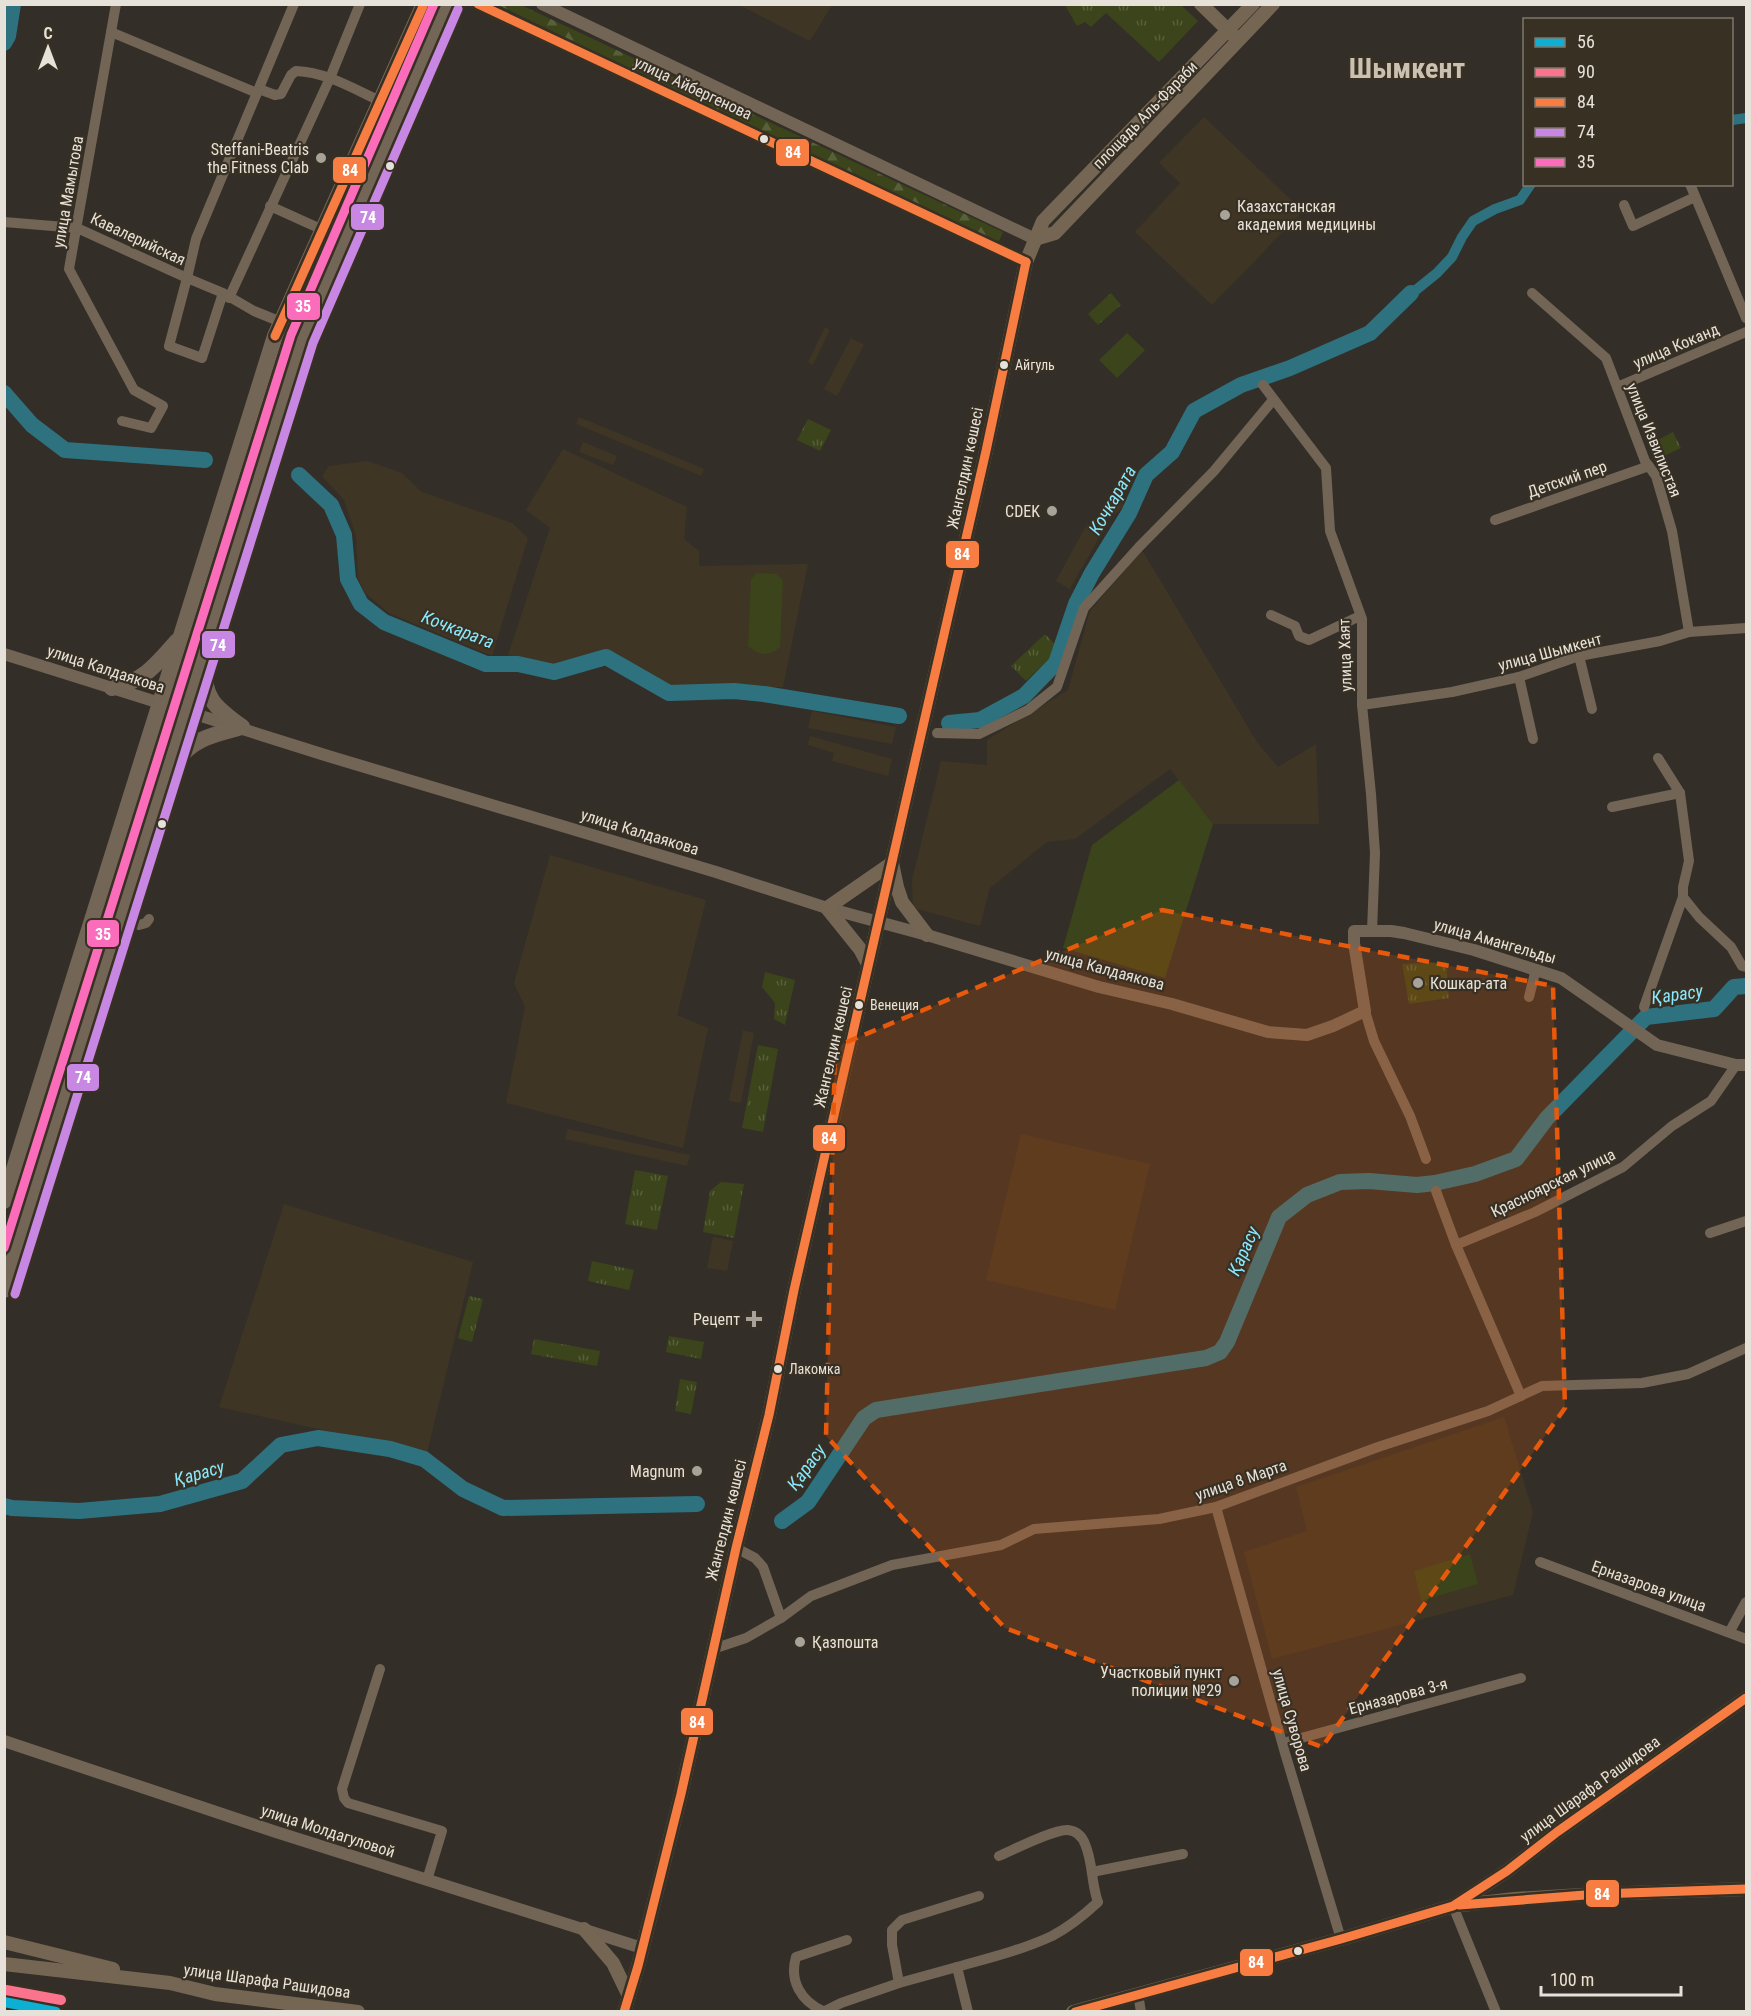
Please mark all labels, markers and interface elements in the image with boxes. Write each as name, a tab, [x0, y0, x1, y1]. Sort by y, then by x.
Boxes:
north arrow	[18, 18, 78, 78]
legend	[1523, 18, 1733, 186]
text: С	[43, 24, 53, 43]
text: 56	[1577, 31, 1595, 52]
street label: улица Айбергенова	[631, 52, 755, 124]
district label: Шымкент	[1349, 52, 1465, 85]
street label: площадь Аль-Фараби	[1089, 57, 1201, 173]
text: 90	[1577, 61, 1595, 82]
text: 84	[1577, 91, 1595, 112]
text: 74	[1577, 121, 1595, 142]
unlabelled marker	[758, 133, 770, 145]
street label: улица Мамытова	[49, 134, 87, 250]
line badge: 84	[775, 138, 810, 167]
place label: Steffani-Beatris the Fitness Clab	[207, 140, 309, 177]
text: 84	[785, 143, 801, 162]
marker: Steffani-Beatris the Fitness Clab	[314, 151, 328, 165]
text: 35	[1577, 151, 1595, 172]
line badge: 84	[332, 156, 367, 184]
unlabelled marker	[384, 160, 396, 172]
text: 84	[342, 161, 358, 180]
place label: Казахстанская академия медицины	[1237, 197, 1376, 234]
line badge: 74	[350, 203, 385, 231]
text: 74	[360, 208, 376, 227]
marker: Казахстанская академия медицины	[1218, 208, 1232, 222]
street label: Кавалерийская	[87, 209, 189, 269]
line badge: 35	[286, 292, 321, 321]
text: 35	[295, 297, 311, 316]
street label: улица Коканд	[1630, 319, 1722, 373]
place label: Айгуль	[1015, 357, 1055, 373]
marker: Айгуль	[998, 359, 1010, 371]
street label: улица Извилистая	[1622, 380, 1686, 500]
street label: Жангелдин көшесі	[943, 405, 987, 531]
street label: Детский пер	[1525, 457, 1609, 501]
water label: Кочкарата	[1084, 462, 1140, 538]
place label: CDEK	[1005, 502, 1040, 521]
marker: CDEK	[1045, 504, 1059, 518]
line badge: 84	[945, 540, 980, 569]
text: 84	[954, 545, 970, 564]
water label: Кочкарата	[419, 606, 497, 652]
street label: улица Хаят	[1334, 618, 1356, 692]
street label: улица Шымкент	[1496, 629, 1604, 675]
line badge: 74	[201, 630, 236, 659]
text: 74	[210, 636, 226, 655]
street label: улица Калдаякова	[45, 641, 167, 697]
street label: улица Калдаякова	[579, 805, 701, 859]
unlabelled marker	[156, 818, 168, 830]
street label: улица Амангельды	[1432, 914, 1558, 968]
line badge: 35	[86, 919, 120, 948]
text: 35	[95, 925, 111, 944]
street label: улица Калдаякова	[1043, 944, 1167, 994]
place label: Кошкар-ата	[1430, 974, 1507, 993]
marker: Кошкар-ата	[1411, 976, 1425, 990]
water label: Қарасу	[1650, 980, 1705, 1008]
street label: Жангелдин көшесі	[810, 985, 856, 1109]
place label: Венеция	[870, 997, 919, 1013]
marker: Венеция	[853, 999, 865, 1011]
line badge: 74	[66, 1063, 100, 1092]
text: 74	[75, 1068, 91, 1087]
line badge: 84	[812, 1124, 846, 1152]
text: 84	[821, 1129, 837, 1148]
street label: Красноярская улица	[1488, 1145, 1618, 1221]
water label: Қарасу	[1223, 1223, 1263, 1279]
place label: Рецепт	[693, 1310, 740, 1329]
marker: Рецепт	[745, 1310, 763, 1328]
place label: Лакомка	[789, 1361, 840, 1377]
marker: Лакомка	[772, 1363, 784, 1375]
water label: Қарасу	[782, 1439, 830, 1494]
water label: Қарасу	[171, 1456, 227, 1490]
street label: улица 8 Марта	[1193, 1456, 1289, 1504]
street label: Жангелдин көшесі	[702, 1458, 750, 1582]
place label: Magnum	[630, 1462, 685, 1481]
marker: Magnum	[690, 1464, 704, 1478]
street label: Ерназарова улица	[1589, 1556, 1709, 1616]
place label: Қазпошта	[812, 1633, 878, 1652]
marker: Қазпошта	[793, 1635, 807, 1649]
place label: Участковый пункт полиции №29	[1100, 1663, 1222, 1700]
street label: улица Суворова	[1268, 1667, 1316, 1773]
marker: Участковый пункт полиции №29	[1227, 1674, 1241, 1688]
street label: Ерназарова 3-я	[1347, 1674, 1449, 1718]
line badge: 84	[680, 1707, 714, 1736]
text: 84	[689, 1713, 705, 1732]
street label: улица Шарафа Рашидова	[1516, 1732, 1664, 1846]
street label: улица Молдагуловой	[259, 1800, 397, 1862]
line badge: 84	[1585, 1879, 1620, 1908]
text: 84	[1594, 1885, 1610, 1904]
unlabelled marker	[1292, 1945, 1304, 1957]
line badge: 84	[1239, 1948, 1274, 1977]
text: 84	[1248, 1953, 1264, 1972]
scale bar	[1541, 1959, 1680, 1997]
street label: улица Шарафа Рашидова	[182, 1960, 352, 2002]
text: 100 m	[1550, 1969, 1594, 1990]

